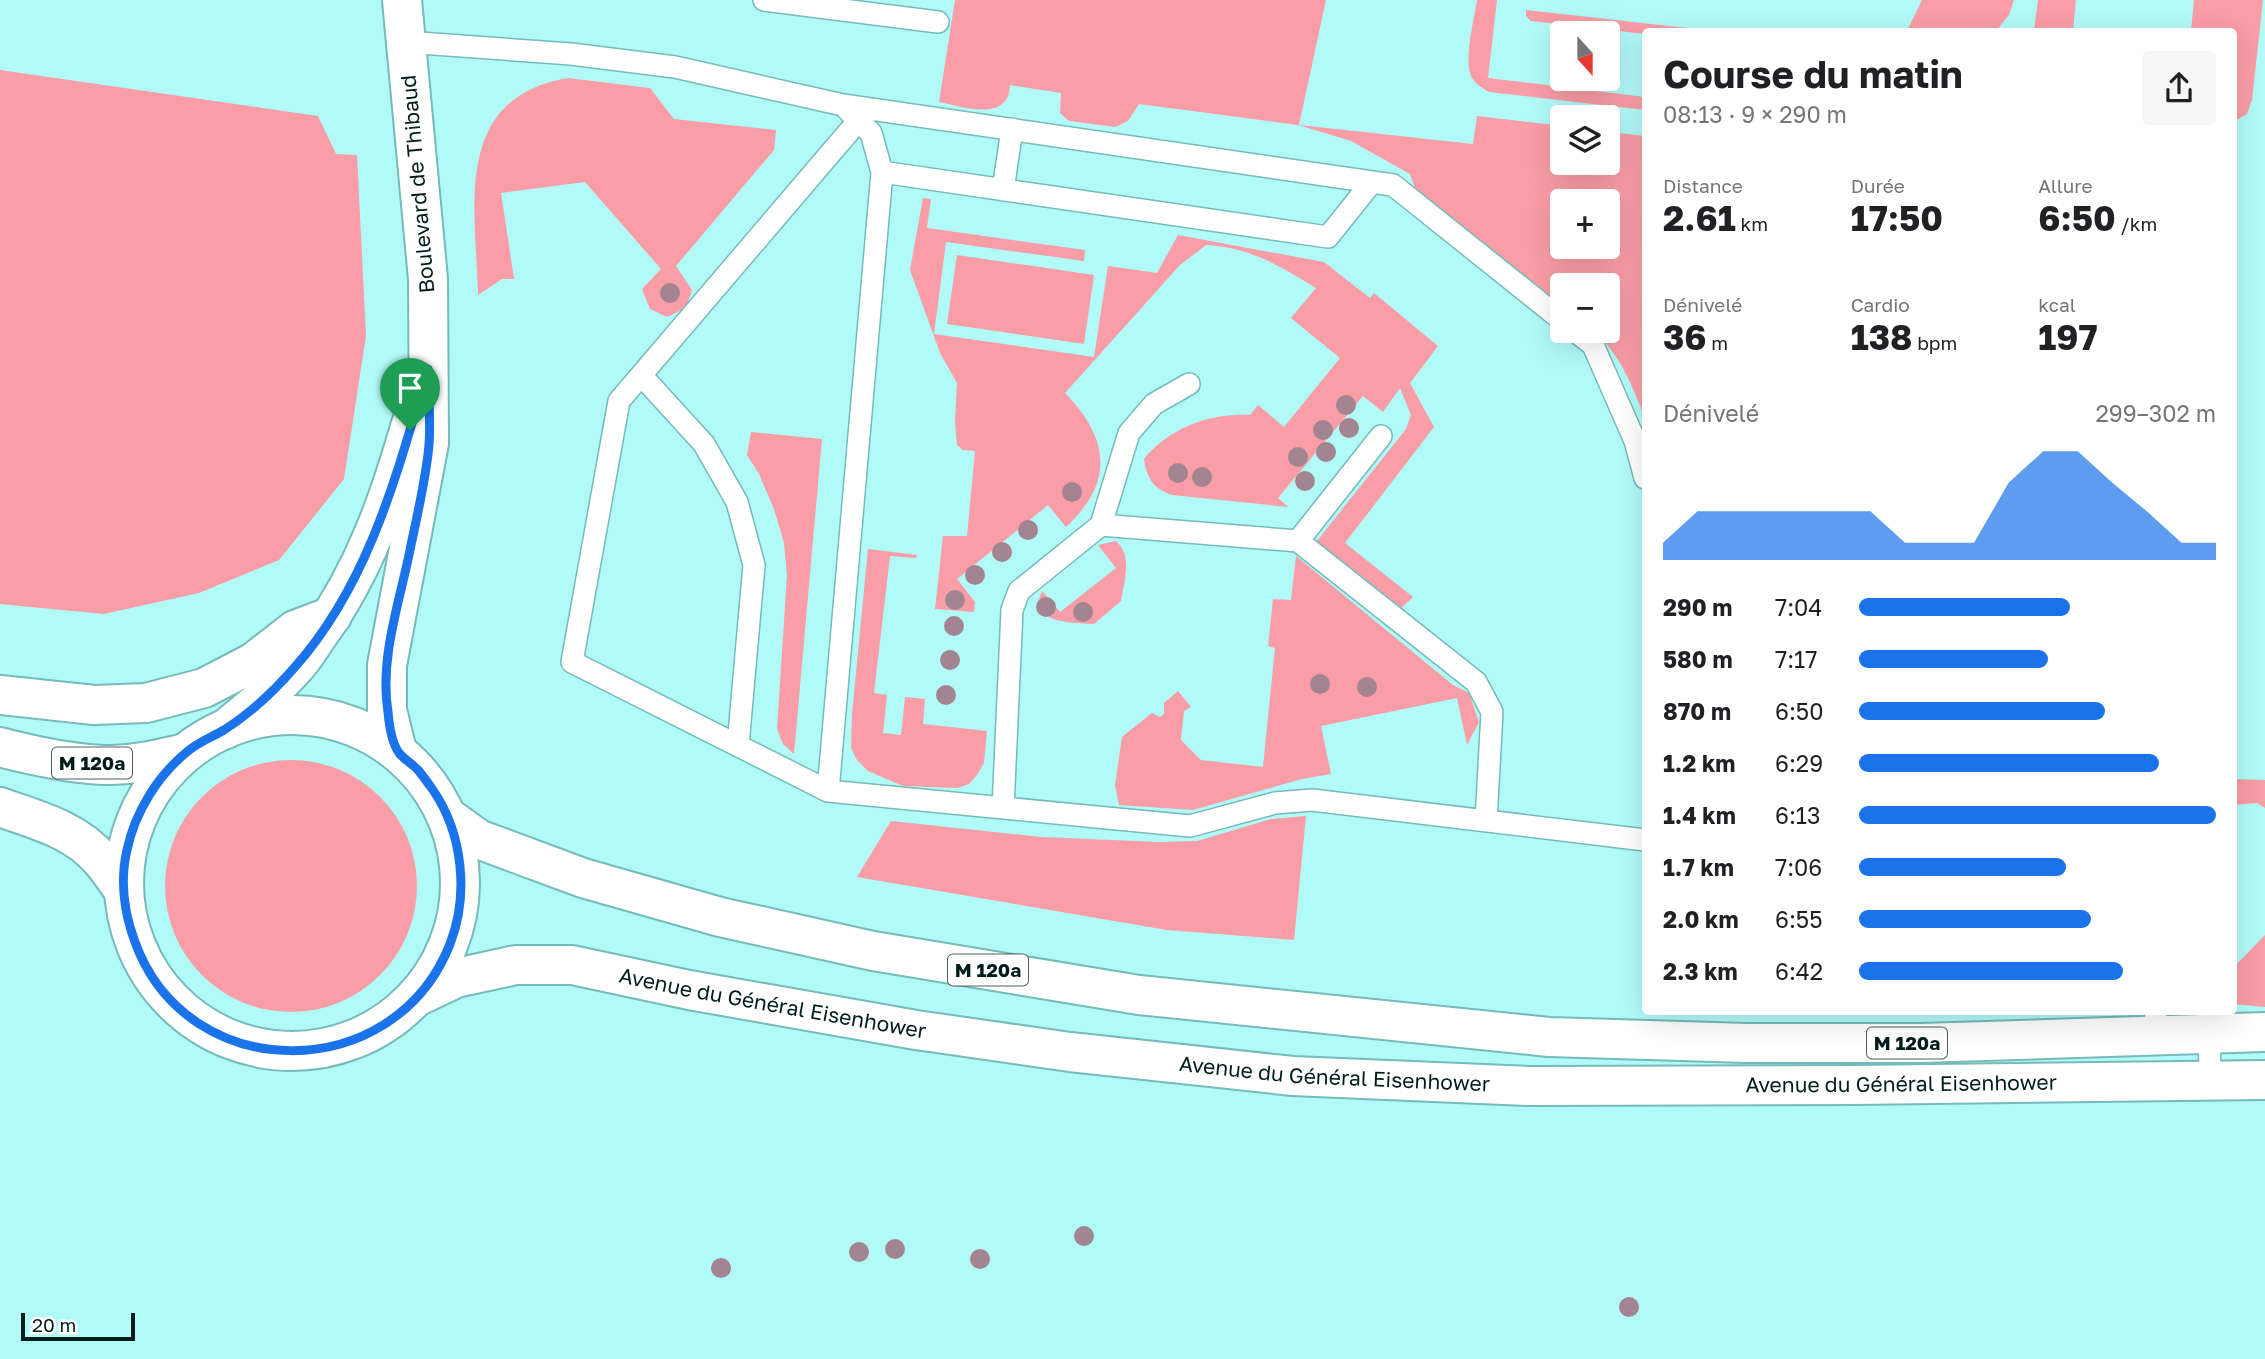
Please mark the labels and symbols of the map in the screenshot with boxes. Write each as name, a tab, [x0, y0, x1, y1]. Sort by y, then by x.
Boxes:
north arrow	[1550, 21, 1620, 91]
street label: Boulevard de Thibaud	[395, 74, 440, 294]
pin	[380, 358, 440, 430]
road number: M 120a	[52, 748, 132, 778]
road number: M 120a	[948, 954, 1028, 986]
street label: Avenue du Général Eisenhower	[617, 961, 928, 1043]
road number: M 120a	[1867, 1028, 1947, 1058]
street label: Avenue du Général Eisenhower	[1178, 1050, 1490, 1096]
street label: Avenue du Général Eisenhower	[1745, 1069, 2057, 1097]
scale bar	[21, 1310, 135, 1342]

